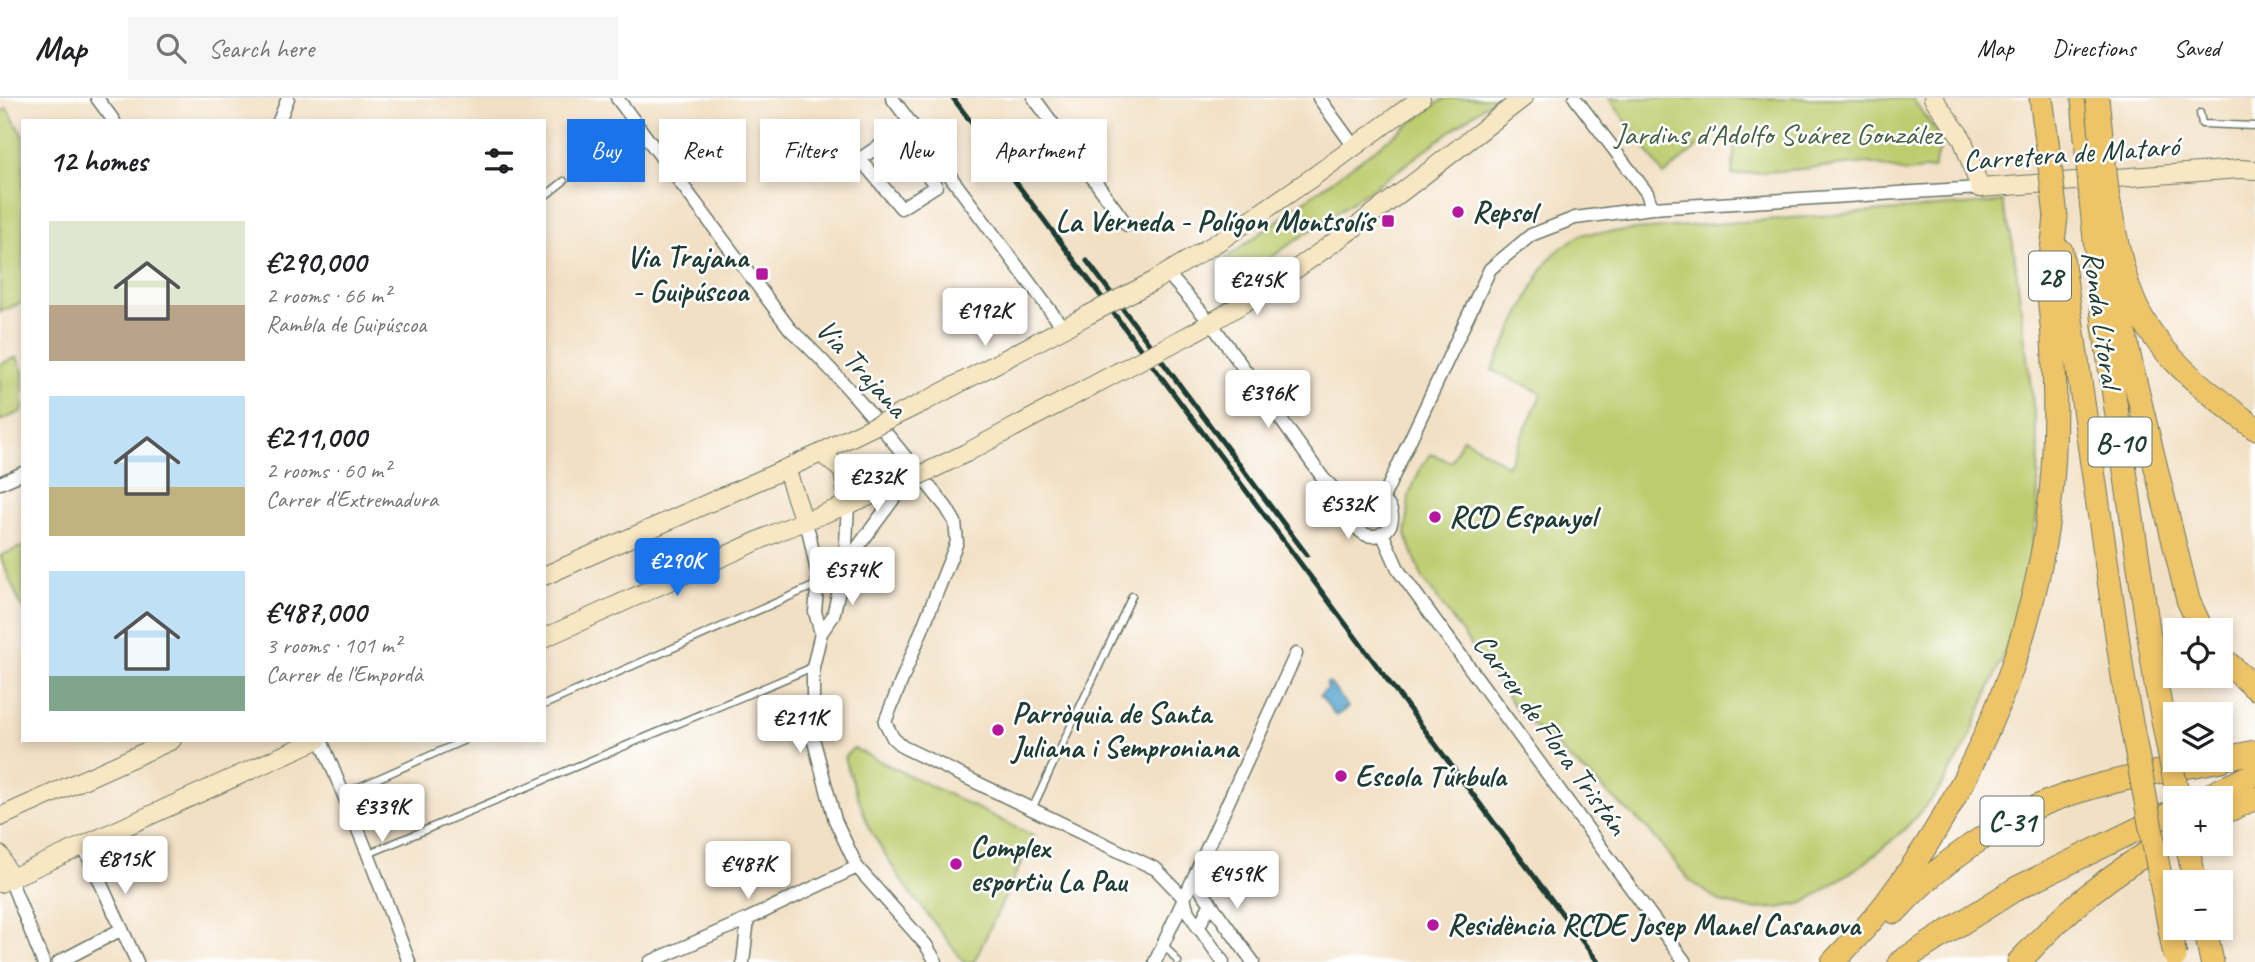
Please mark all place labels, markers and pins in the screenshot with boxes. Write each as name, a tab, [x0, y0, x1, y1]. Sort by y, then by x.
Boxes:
place label: Repsol	[1472, 193, 1542, 231]
place label: La Verneda - Polígon Montsolís	[1055, 202, 1377, 240]
marker: Repsol	[1450, 204, 1466, 220]
marker: La Verneda - Polígon Montsolís	[1380, 213, 1396, 229]
place label: Via Trajana - Guipúscoa	[626, 238, 751, 310]
pin: €245K	[1208, 258, 1306, 317]
marker: Via Trajana - Guipúscoa	[754, 266, 770, 282]
pin: €192K	[936, 288, 1034, 348]
pin: €396K	[1219, 370, 1317, 430]
pin: €232K	[828, 454, 926, 514]
pin: €532K	[1299, 482, 1397, 541]
place label: RCD Espanyol	[1449, 498, 1602, 536]
marker: RCD Espanyol	[1427, 509, 1443, 525]
pin: €290K	[628, 538, 726, 598]
pin: €574K	[803, 547, 901, 607]
place label: Parròquia de Santa Juliana i Semproniana	[1010, 694, 1241, 766]
pin: €211K	[751, 696, 849, 755]
marker: Parròquia de Santa Juliana i Semproniana	[990, 722, 1006, 738]
place label: Escola Túrbula	[1355, 757, 1508, 795]
marker: Escola Túrbula	[1333, 768, 1349, 784]
pin: €339K	[333, 784, 431, 844]
place label: Complex esportiu La Pau	[970, 828, 1128, 900]
pin: €815K	[76, 836, 174, 896]
pin: €487K	[699, 842, 797, 901]
pin: €459K	[1188, 852, 1286, 911]
marker: Complex esportiu La Pau	[948, 856, 964, 872]
place label: Residència RCDE Josep Manel Casanova	[1447, 906, 1863, 944]
marker: Residència RCDE Josep Manel Casanova	[1425, 917, 1441, 933]

